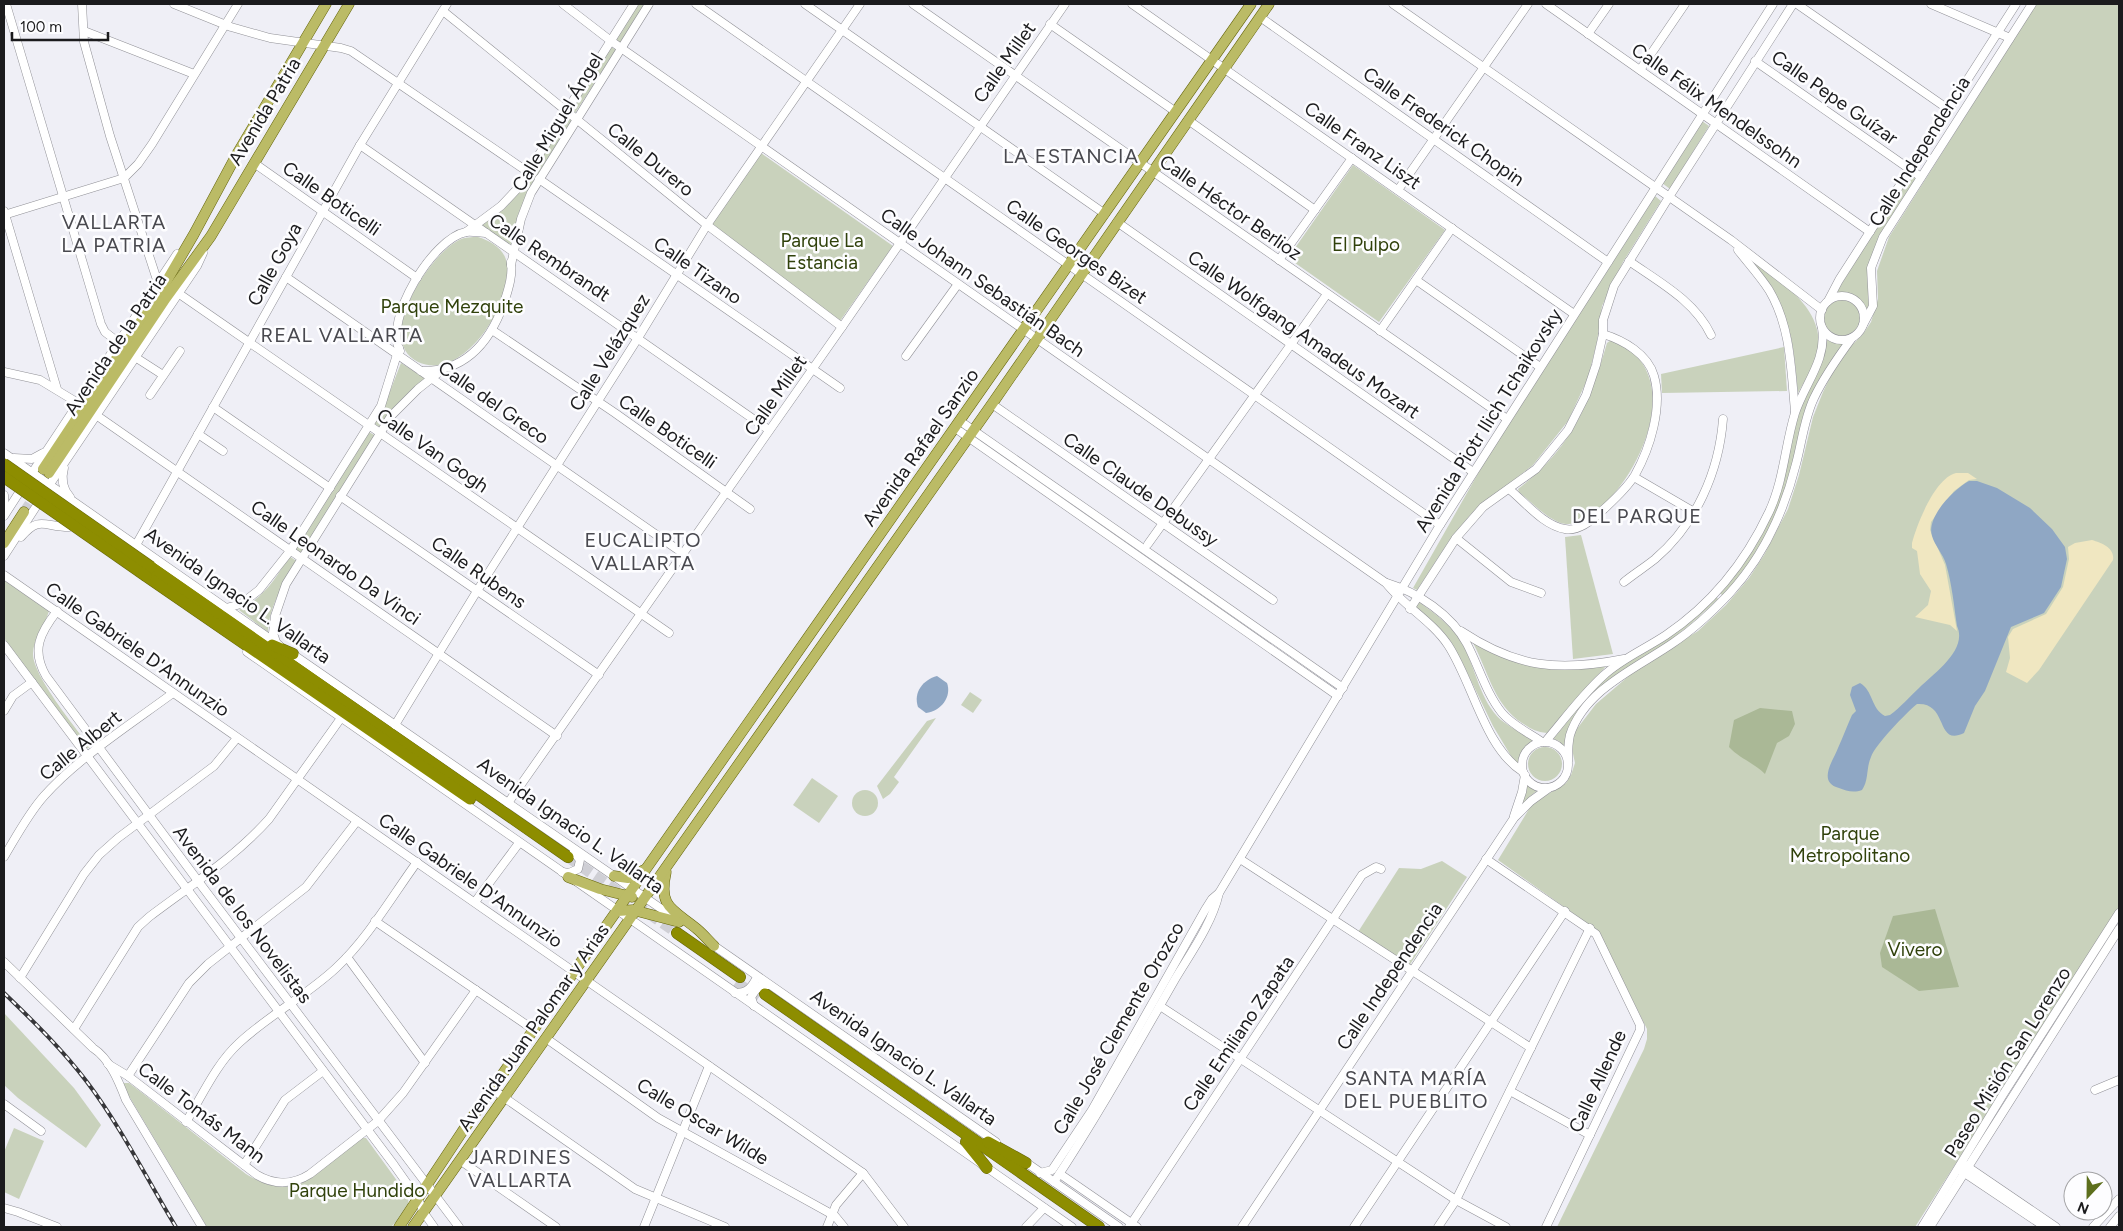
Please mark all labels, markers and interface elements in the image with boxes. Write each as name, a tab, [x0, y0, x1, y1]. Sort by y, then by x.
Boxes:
scale bar	[12, 10, 109, 42]
text: 100 m	[20, 18, 62, 36]
street label: Calle Millet	[968, 18, 1041, 107]
street label: Calle Félix Mendelssohn	[1627, 38, 1806, 173]
street label: Calle Pepe Guízar	[1767, 45, 1903, 150]
street label: Calle Miguel Ángel	[507, 49, 608, 196]
street label: Avenida Patria	[223, 53, 306, 169]
street label: Calle Frederick Chopin	[1359, 62, 1529, 191]
street label: Calle Independencia	[1864, 72, 1975, 231]
street label: Calle Franz Liszt	[1300, 97, 1426, 194]
street label: Calle Durero	[603, 117, 699, 201]
district label: LA ESTANCIA	[1003, 144, 1139, 168]
street label: Calle Héctor Berlioz	[1155, 150, 1306, 265]
street label: Calle Boticelli	[278, 156, 385, 241]
street label: Calle Georges Bizet	[1002, 194, 1152, 309]
street label: Calle Johann Sebastián Bach	[876, 203, 1089, 362]
street label: Calle Rembrandt	[485, 208, 615, 306]
district label: VALLARTA LA PATRIA	[61, 210, 167, 257]
street label: Calle Goya	[242, 219, 307, 310]
park label: Parque La Estancia	[780, 229, 864, 274]
street label: Calle Tizano	[649, 232, 746, 309]
park label: El Pulpo	[1332, 233, 1400, 256]
street label: Calle Wolfgang Amadeus Mozart	[1183, 245, 1424, 424]
street label: Avenida de la Patria	[59, 269, 171, 420]
street label: Calle Velázquez	[564, 289, 655, 415]
park label: Parque Mezquite	[381, 295, 523, 318]
street label: Avenida Piotr Ilich Tchaikovsky	[1410, 304, 1567, 536]
district label: REAL VALLARTA	[261, 323, 423, 347]
street label: Calle Millet	[739, 351, 812, 440]
street label: Calle del Greco	[434, 356, 553, 449]
street label: Avenida Rafael Sanzio	[857, 364, 984, 531]
street label: Calle Boticelli	[614, 389, 721, 474]
street label: Calle Van Gogh	[372, 403, 493, 498]
street label: Calle Claude Debussy	[1059, 427, 1223, 552]
street label: Calle Leonardo Da Vinci	[246, 495, 425, 630]
district label: DEL PARQUE	[1572, 504, 1702, 528]
street label: Avenida Ignacio L. Vallarta	[140, 522, 335, 669]
district label: EUCALIPTO VALLARTA	[585, 528, 701, 575]
street label: Calle Rubens	[427, 531, 531, 614]
street label: Calle Gabriele D'Annunzio	[41, 577, 234, 722]
street label: Calle Albert	[35, 705, 126, 785]
street label: Avenida Ignacio L. Vallarta	[473, 752, 668, 899]
street label: Calle Gabriele D'Annunzio	[374, 808, 567, 953]
street label: Avenida de los Novelistas	[168, 821, 317, 1008]
park label: Parque Metropolitano	[1790, 822, 1910, 867]
street label: Calle Independencia	[1332, 898, 1447, 1054]
street label: Calle José Clemente Orozco	[1048, 918, 1189, 1139]
street label: Avenida Juan Palomar y Arias	[453, 919, 614, 1136]
park label: Vivero	[1887, 938, 1943, 961]
street label: Calle Emiliano Zapata	[1178, 951, 1299, 1116]
street label: Paseo Misión San Lorenzo	[1939, 963, 2076, 1162]
street label: Avenida Ignacio L. Vallarta	[806, 984, 1001, 1131]
street label: Calle Allende	[1564, 1026, 1631, 1136]
street label: Calle Tomás Mann	[133, 1057, 270, 1168]
district label: SANTA MARÍA DEL PUEBLITO	[1343, 1066, 1489, 1113]
street label: Calle Oscar Wilde	[633, 1073, 773, 1170]
district label: JARDINES VALLARTA	[468, 1145, 572, 1192]
north arrow	[2063, 1171, 2113, 1221]
park label: Parque Hundido	[289, 1179, 425, 1202]
text: N	[2075, 1198, 2092, 1217]

